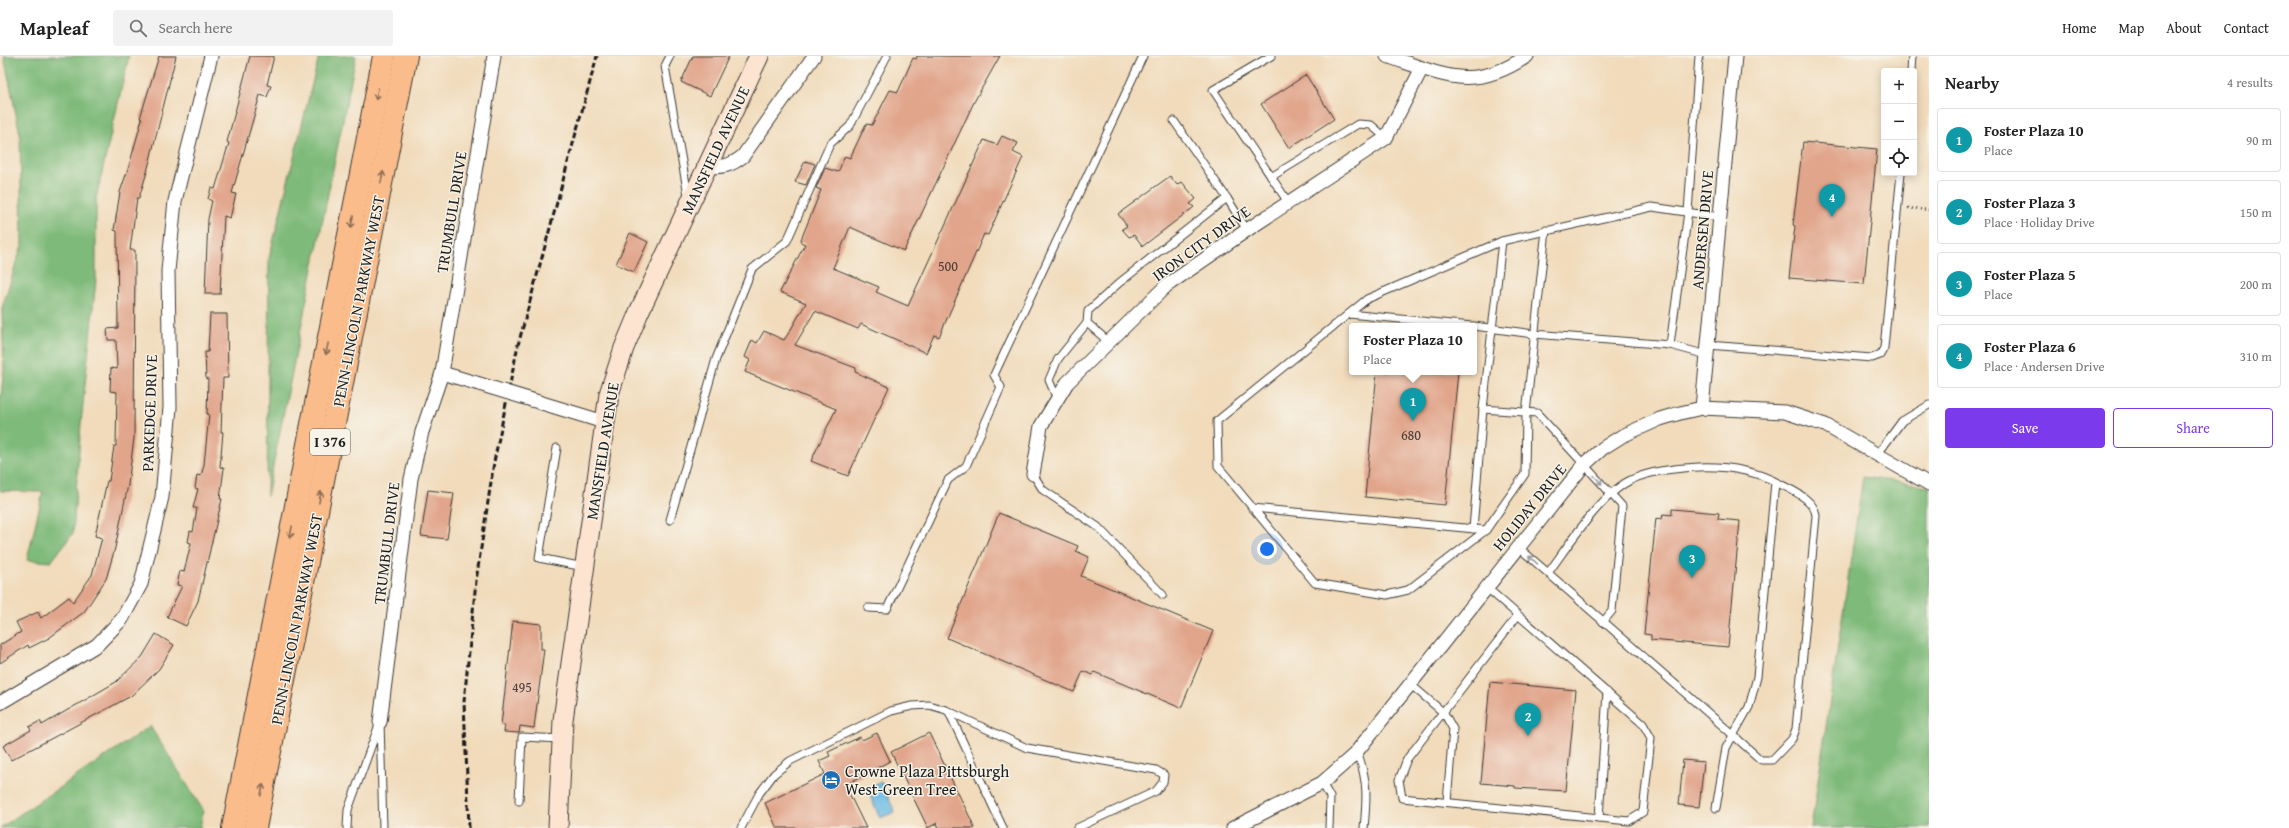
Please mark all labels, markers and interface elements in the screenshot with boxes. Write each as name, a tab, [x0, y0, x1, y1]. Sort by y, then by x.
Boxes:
search box	[113, 10, 393, 46]
text: Mapleaf	[20, 14, 89, 42]
icon: search	[127, 17, 149, 39]
text: Search here	[159, 17, 233, 38]
text: Home	[2062, 18, 2097, 38]
text: Map	[2119, 18, 2144, 38]
text: About	[2166, 18, 2202, 38]
text: Contact	[2224, 18, 2269, 38]
map controls	[1881, 68, 1917, 176]
button: +	[1881, 68, 1917, 104]
text: Nearby	[1945, 70, 1999, 95]
text: 4 results	[2227, 73, 2273, 92]
street label: MANSFIELD AVENUE	[675, 82, 755, 218]
one-way arrow	[372, 87, 380, 100]
button: −	[1881, 104, 1917, 140]
text: Foster Plaza 10	[1984, 120, 2084, 141]
text: 1	[1956, 131, 1962, 150]
text: 90 m	[2246, 131, 2272, 150]
button: locate	[1881, 140, 1917, 176]
text: Place	[1984, 141, 2013, 160]
street label: TRUMBULL DRIVE	[430, 149, 472, 275]
street label: ANDERSEN DRIVE	[1685, 169, 1719, 291]
one-way arrow	[379, 171, 387, 184]
pin: 4	[1819, 184, 1845, 217]
text: Foster Plaza 3	[1984, 192, 2076, 213]
street label: PENN-LINCOLN PARKWAY WEST	[326, 193, 390, 409]
street label: IRON CITY DRIVE	[1147, 199, 1255, 287]
text: 2	[1956, 203, 1962, 222]
text: 150 m	[2240, 203, 2272, 222]
text: Place · Holiday Drive	[1984, 213, 2095, 232]
one-way arrow	[347, 215, 355, 228]
house number: 500	[938, 256, 958, 276]
text: Foster Plaza 5	[1984, 264, 2076, 285]
text: 3	[1956, 275, 1962, 294]
text: 200 m	[2240, 275, 2272, 294]
text: Place	[1984, 285, 2013, 304]
popup	[1349, 323, 1477, 375]
text: Foster Plaza 10	[1363, 329, 1463, 350]
text: Foster Plaza 6	[1984, 336, 2076, 357]
one-way arrow	[322, 343, 330, 356]
text: 4	[1956, 347, 1962, 366]
text: 310 m	[2240, 347, 2272, 366]
text: Place	[1363, 350, 1392, 369]
street label: PARKEDGE DRIVE	[135, 354, 163, 472]
text: Place · Andersen Drive	[1984, 357, 2105, 376]
street label: MANSFIELD AVENUE	[579, 380, 625, 522]
pin: 1	[1400, 388, 1426, 421]
button: Save	[1945, 408, 2105, 448]
button: Share	[2113, 408, 2273, 448]
house number: 680	[1401, 425, 1421, 445]
road number: I 376	[310, 429, 350, 455]
street label: HOLIDAY DRIVE	[1486, 458, 1572, 556]
one-way arrow	[1593, 475, 1603, 485]
street label: TRUMBULL DRIVE	[367, 481, 405, 605]
one-way arrow	[316, 491, 324, 504]
street label: PENN-LINCOLN PARKWAY WEST	[264, 511, 328, 727]
one-way arrow	[287, 525, 295, 538]
your location	[1257, 539, 1277, 559]
pin: 3	[1679, 545, 1705, 578]
one-way arrow	[1528, 555, 1538, 565]
house number: 495	[512, 677, 532, 697]
pin: 2	[1515, 703, 1541, 736]
place label: Crowne Plaza Pittsburgh West-Green Tree	[845, 759, 1009, 801]
hotel icon: Crowne Plaza Pittsburgh West-Green Tree	[820, 769, 842, 791]
one-way arrow	[259, 784, 267, 797]

